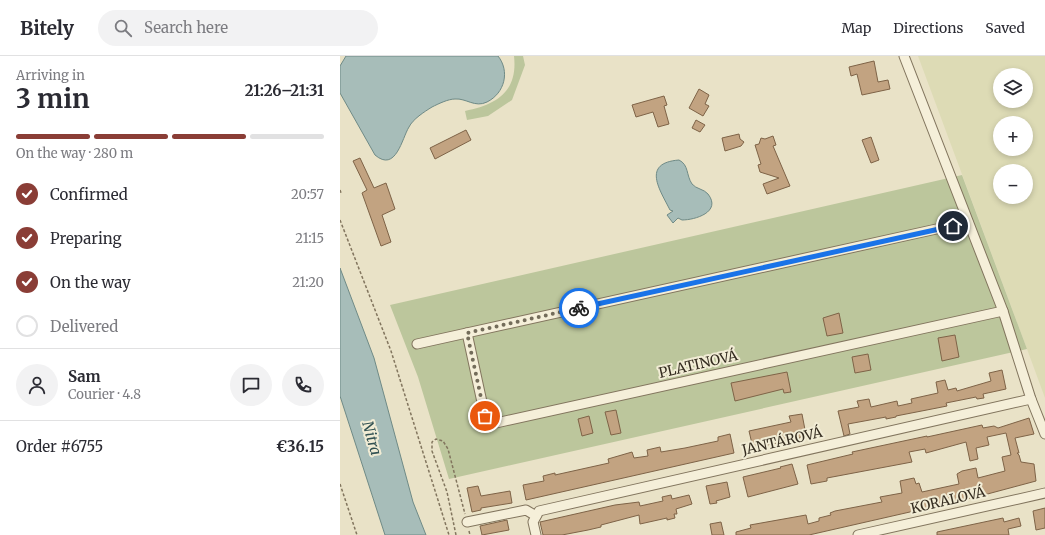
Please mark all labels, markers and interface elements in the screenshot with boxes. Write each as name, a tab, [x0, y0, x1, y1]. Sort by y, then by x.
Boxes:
search box	[98, 10, 378, 46]
text: Bitely	[20, 16, 74, 40]
icon: search	[112, 17, 134, 39]
text: Search here	[144, 18, 228, 37]
text: Map	[841, 19, 871, 37]
text: Directions	[893, 19, 963, 37]
text: Saved	[985, 19, 1025, 37]
text: Arriving in	[16, 67, 85, 84]
map controls	[993, 68, 1033, 204]
button: layers	[993, 68, 1033, 108]
text: 21:26–21:31	[245, 81, 324, 100]
text: 3 min	[16, 82, 90, 115]
button: +	[993, 116, 1033, 156]
text: On the way · 280 m	[16, 145, 133, 162]
button: −	[993, 164, 1033, 204]
icon: check	[16, 183, 38, 205]
text: Confirmed	[50, 185, 128, 204]
text: 20:57	[291, 186, 324, 203]
pin	[936, 209, 970, 243]
icon: home	[942, 215, 964, 237]
icon: check	[16, 227, 38, 249]
text: Preparing	[50, 229, 122, 248]
text: 21:15	[295, 230, 324, 247]
icon: check	[16, 271, 38, 293]
text: On the way	[50, 273, 131, 292]
text: 21:20	[292, 274, 324, 291]
courier	[559, 288, 599, 328]
icon: bike	[568, 297, 590, 319]
text: Delivered	[50, 317, 118, 336]
street label: PLATINOVÁ	[657, 346, 739, 382]
button: person	[16, 364, 58, 406]
button: chat	[230, 364, 272, 406]
button: phone	[282, 364, 324, 406]
text: Sam	[68, 367, 101, 386]
text: Courier · 4.8	[68, 386, 141, 403]
pin	[468, 399, 502, 433]
icon: bag	[474, 405, 496, 427]
water label: Nitra	[358, 419, 386, 457]
street label: JANTÁROVÁ	[739, 423, 824, 459]
text: Order #6755	[16, 437, 103, 456]
text: €36.15	[276, 437, 324, 456]
street label: KORALOVÁ	[909, 483, 987, 517]

